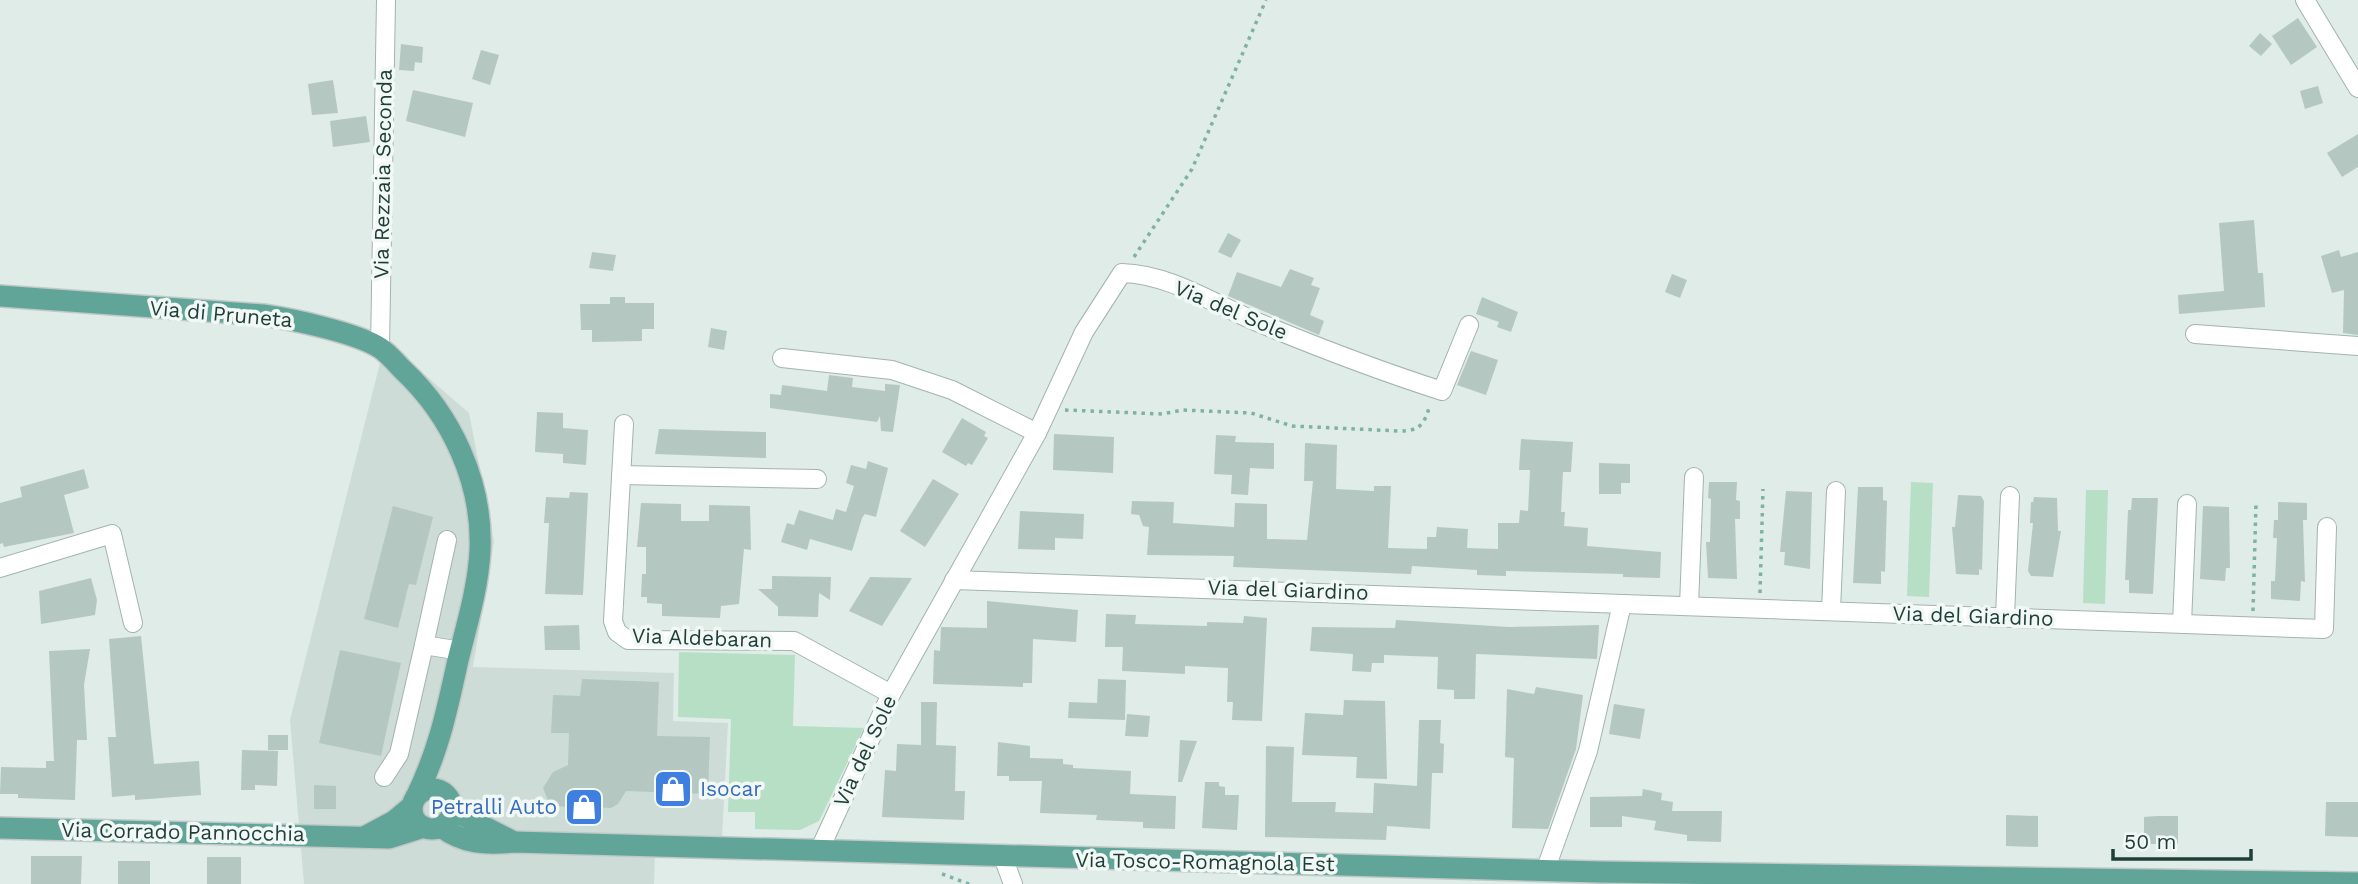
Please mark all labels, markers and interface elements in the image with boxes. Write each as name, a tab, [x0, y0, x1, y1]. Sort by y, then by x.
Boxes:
street label: Via Rezzaia Seconda	[368, 69, 397, 279]
street label: Via del Sole	[1171, 274, 1292, 345]
street label: Via di Pruneta	[148, 295, 294, 332]
street label: Via del Giardino	[1207, 574, 1369, 605]
street label: Via del Giardino	[1892, 600, 2054, 631]
street label: Via Aldebaran	[631, 623, 773, 652]
street label: Via del Sole	[828, 691, 901, 811]
shop icon: Isocar	[652, 768, 694, 810]
place label: Isocar	[700, 776, 762, 801]
shop icon: Petralli Auto	[563, 786, 605, 828]
place label: Petralli Auto	[431, 794, 557, 819]
street label: Via Corrado Pannocchia	[61, 817, 305, 846]
scale bar	[2113, 818, 2251, 862]
text: 50 m	[2124, 829, 2176, 854]
street label: Via Tosco-Romagnola Est	[1075, 847, 1335, 876]

